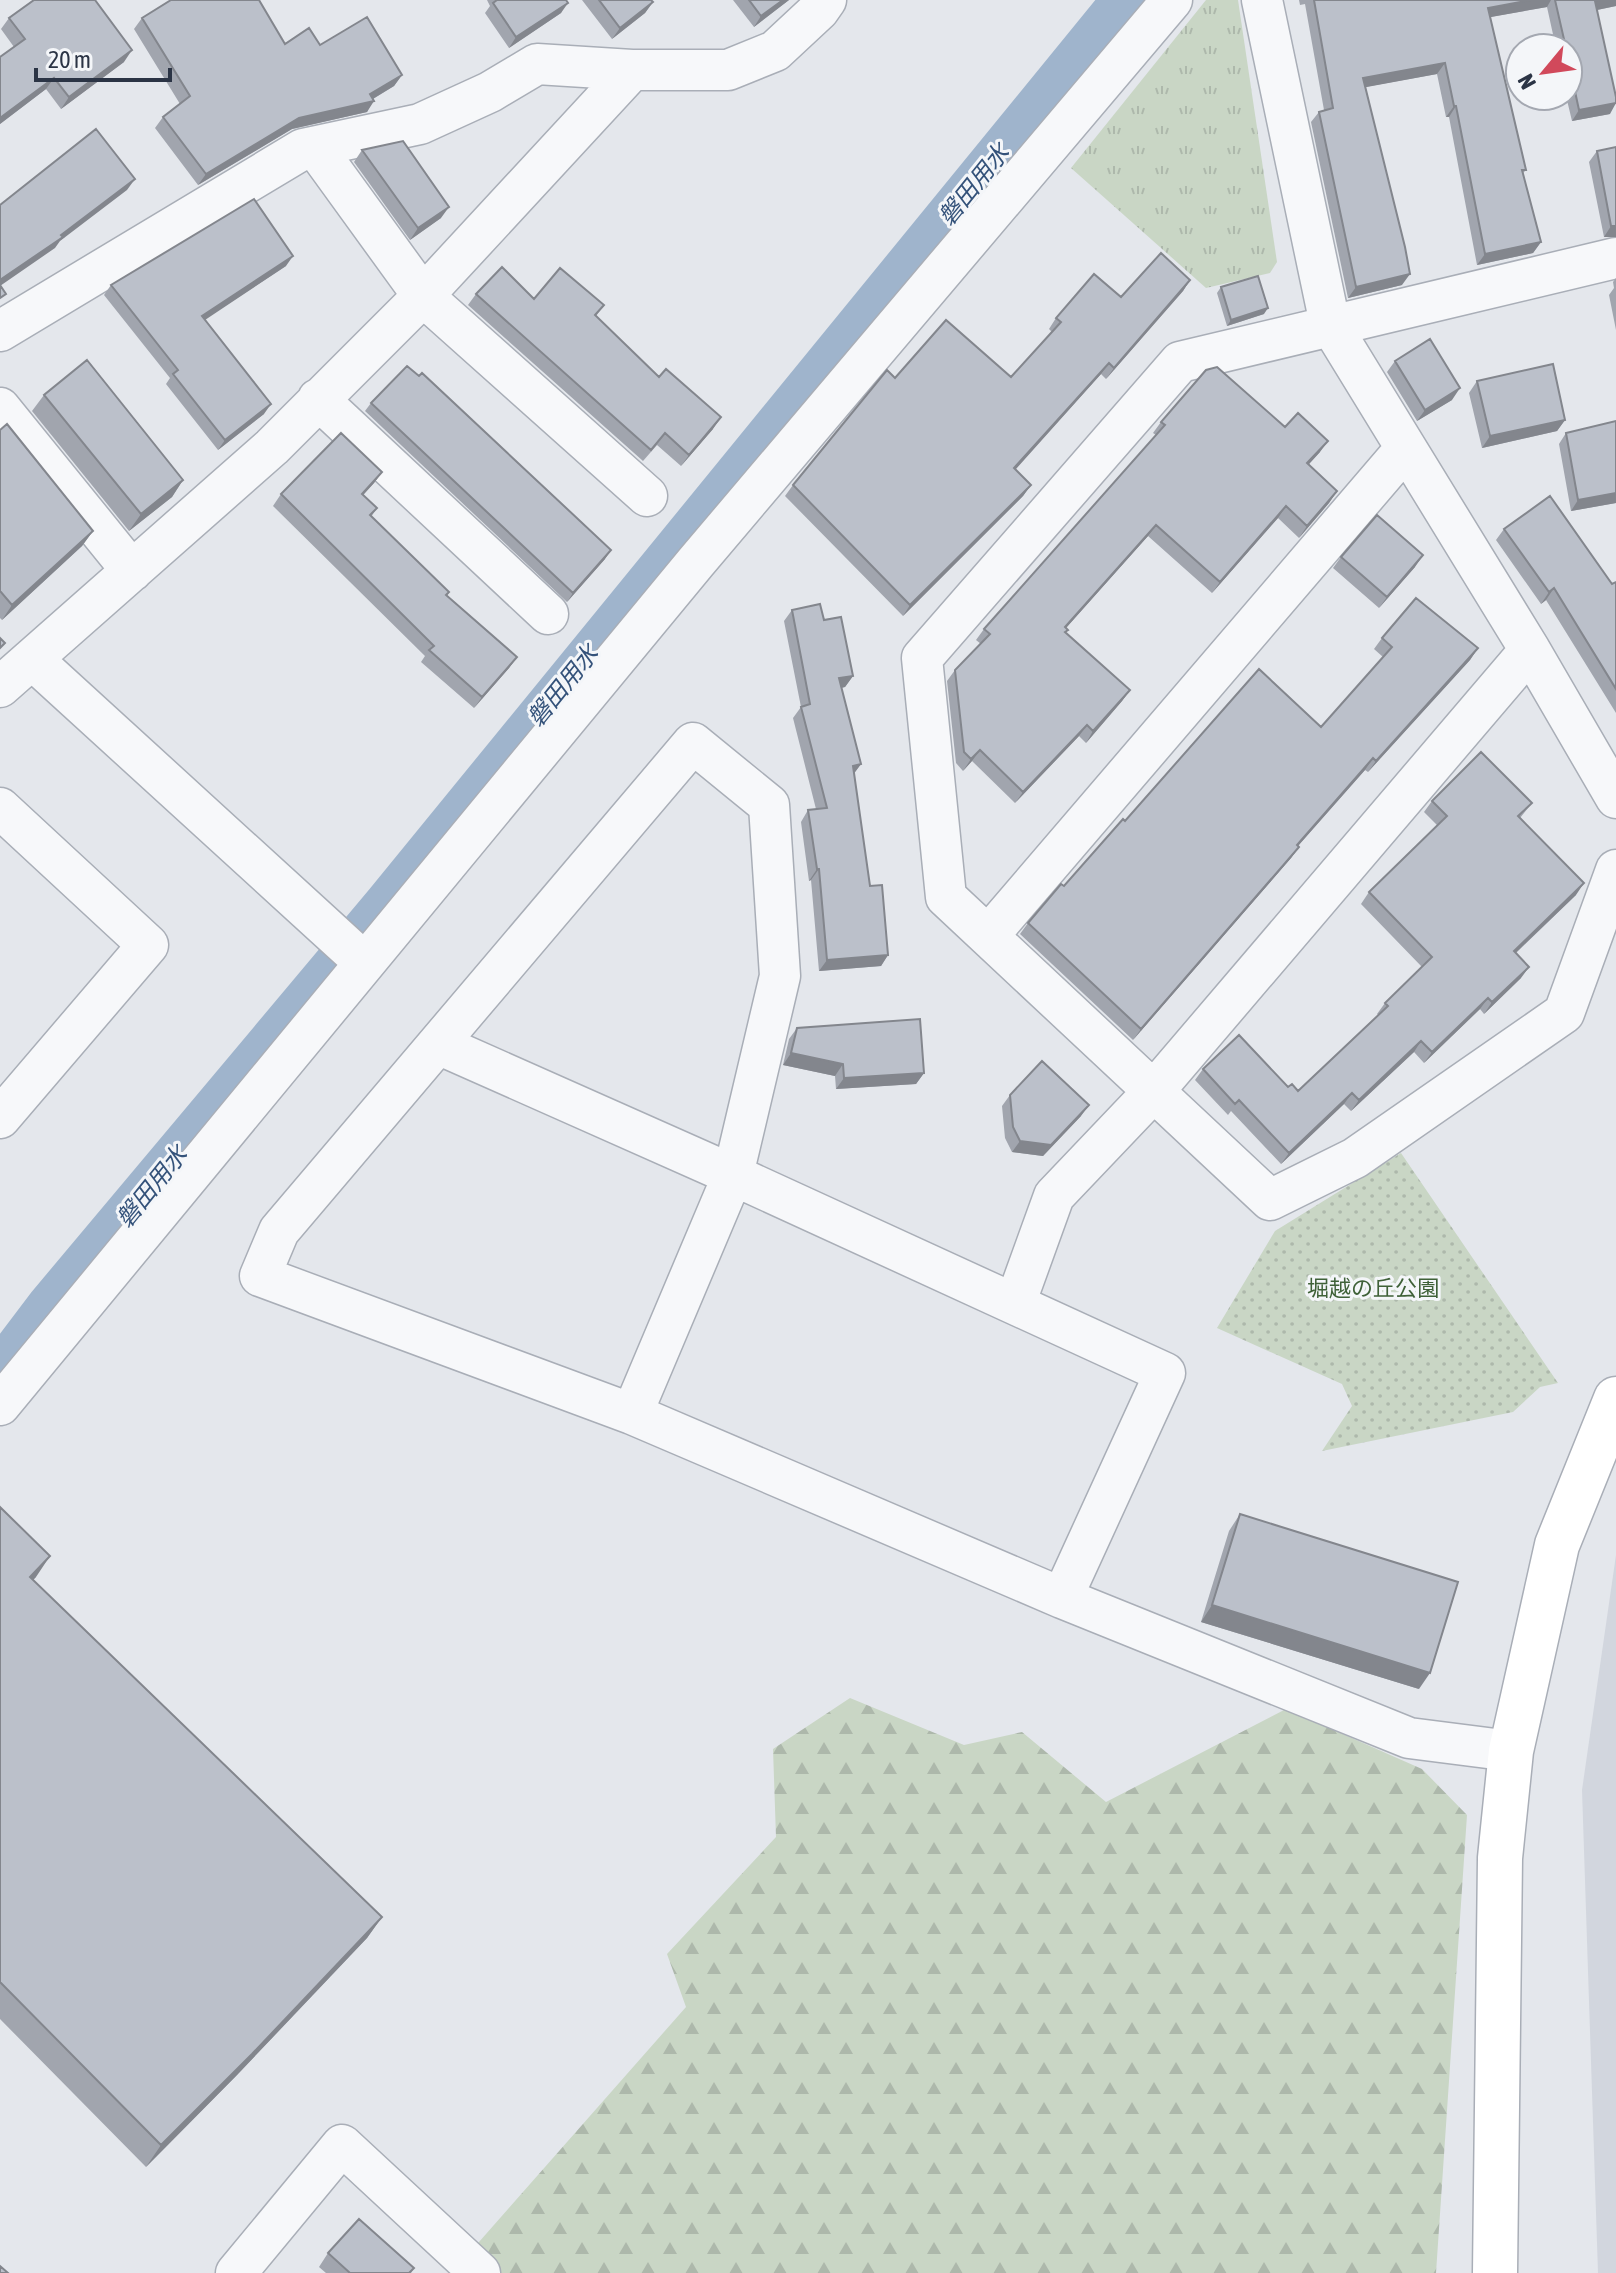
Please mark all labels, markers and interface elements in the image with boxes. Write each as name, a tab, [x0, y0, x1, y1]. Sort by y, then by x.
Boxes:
scale bar	[36, 32, 170, 82]
north arrow	[1504, 32, 1584, 112]
text: 20 m	[48, 46, 91, 73]
text: N	[1512, 70, 1541, 94]
water label: 磐田用水	[933, 137, 1016, 230]
water label: 磐田用水	[522, 638, 605, 731]
water label: 磐田用水	[111, 1139, 194, 1232]
park label: 堀越の丘公園	[1307, 1275, 1439, 1301]

